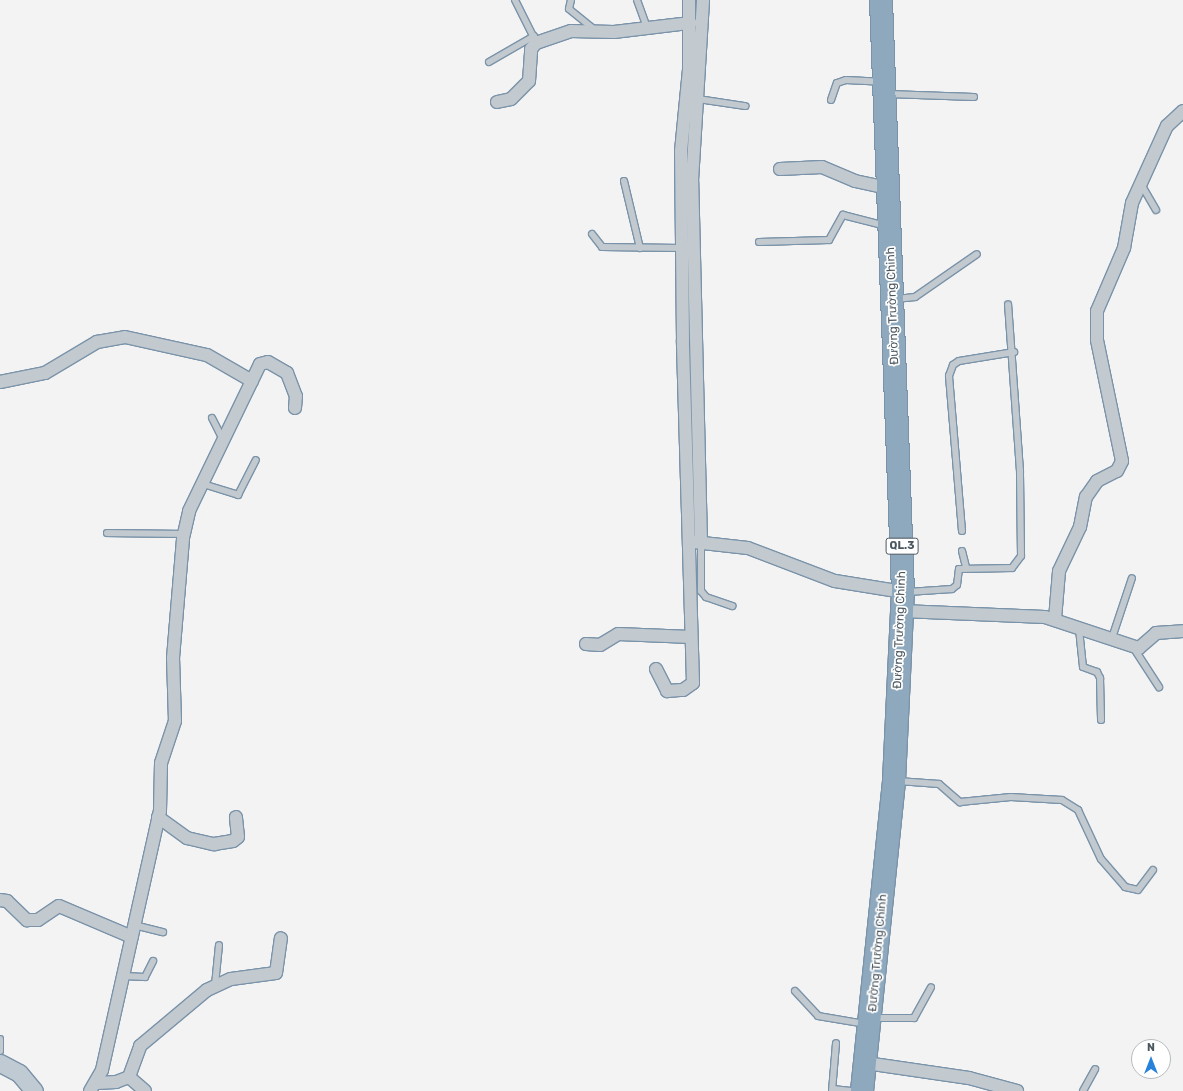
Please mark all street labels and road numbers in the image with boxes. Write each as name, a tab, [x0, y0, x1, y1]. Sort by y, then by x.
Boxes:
street label: Đường Trường Chinh	[884, 247, 902, 365]
road number: QL.3	[885, 537, 919, 555]
street label: Đường Trường Chinh	[891, 571, 909, 689]
street label: Đường Trường Chinh	[866, 893, 890, 1013]

